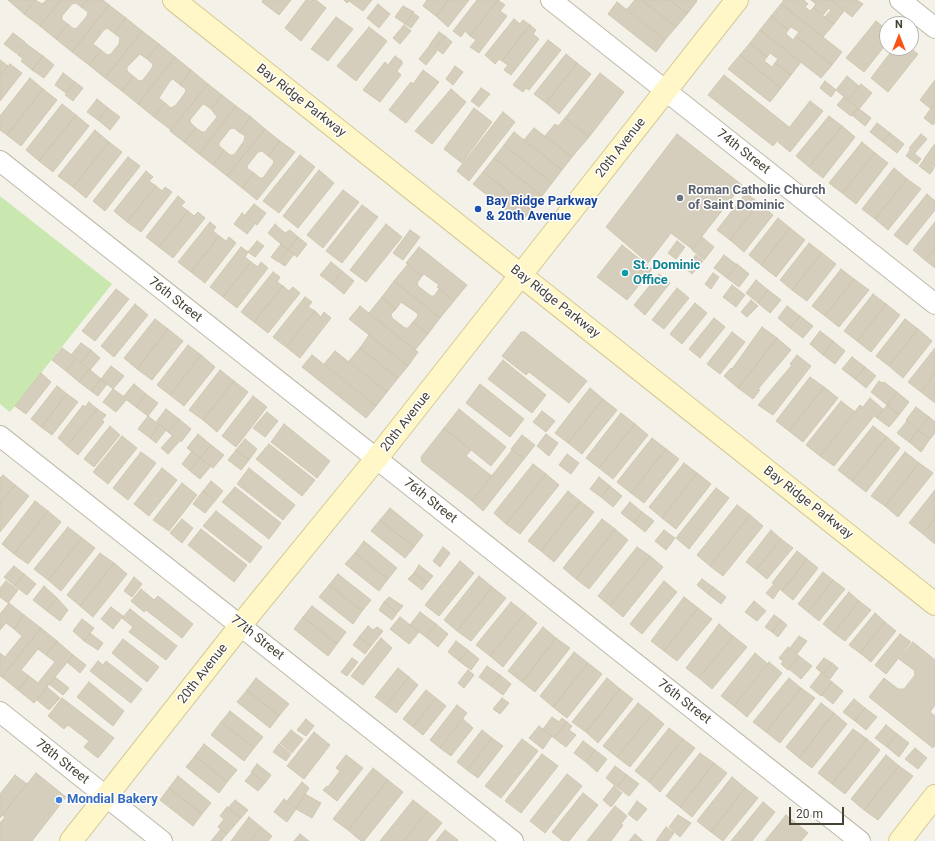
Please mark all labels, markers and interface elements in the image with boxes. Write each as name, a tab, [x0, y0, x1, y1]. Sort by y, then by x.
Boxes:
north arrow	[879, 16, 919, 56]
text: N	[895, 18, 903, 31]
street label: Bay Ridge Parkway	[253, 61, 349, 141]
street label: 20th Avenue	[593, 115, 649, 181]
street label: 74th Street	[713, 126, 773, 178]
place label: Roman Catholic Church of Saint Dominic	[688, 183, 826, 214]
marker: Roman Catholic Church of Saint Dominic	[675, 193, 685, 203]
place label: Bay Ridge Parkway & 20th Avenue	[486, 194, 598, 225]
marker: Bay Ridge Parkway & 20th Avenue	[473, 204, 483, 214]
place label: St. Dominic Office	[633, 258, 700, 289]
street label: Bay Ridge Parkway	[507, 262, 603, 342]
marker: St. Dominic Office	[620, 268, 630, 278]
street label: 76th Street	[145, 274, 205, 326]
street label: 20th Avenue	[378, 389, 434, 455]
street label: Bay Ridge Parkway	[760, 463, 856, 543]
street label: 76th Street	[400, 475, 460, 527]
street label: 77th Street	[227, 612, 287, 664]
street label: 20th Avenue	[175, 641, 231, 707]
street label: 76th Street	[654, 676, 714, 728]
street label: 78th Street	[32, 736, 92, 788]
place label: Mondial Bakery	[67, 792, 158, 808]
marker: Mondial Bakery	[54, 795, 64, 805]
scale bar	[791, 799, 846, 825]
text: 20 m	[796, 807, 823, 821]

